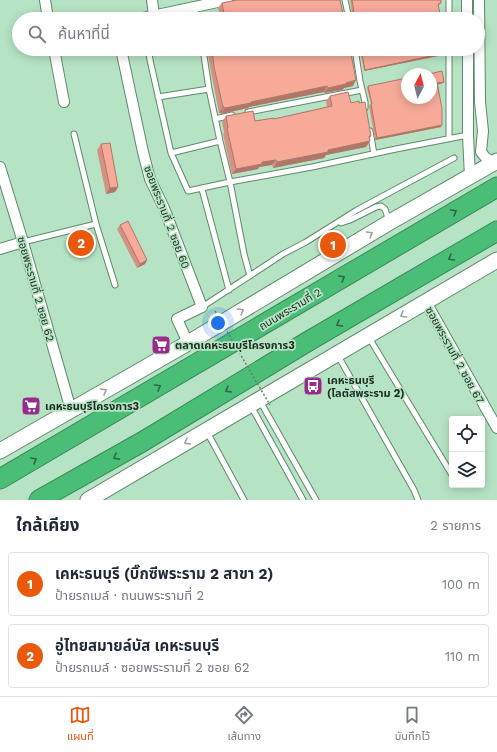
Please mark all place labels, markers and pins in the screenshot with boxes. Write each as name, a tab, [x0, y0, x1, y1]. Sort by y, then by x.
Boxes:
pin: 2	[68, 228, 94, 258]
pin: 1	[320, 230, 346, 260]
supermarket icon: ตลาดเคหะธนบุรีโครงการ3	[150, 334, 172, 356]
place label: ตลาดเคหะธนบุรีโครงการ3	[175, 339, 295, 352]
place label: เคหะธนบุรี (โลตัสพระราม 2)	[327, 374, 405, 400]
bus stop icon: เคหะธนบุรี (โลตัสพระราม 2)	[302, 375, 324, 397]
supermarket icon: เคหะธนบุรีโครงการ3	[20, 395, 42, 417]
place label: เคหะธนบุรีโครงการ3	[45, 400, 140, 413]

